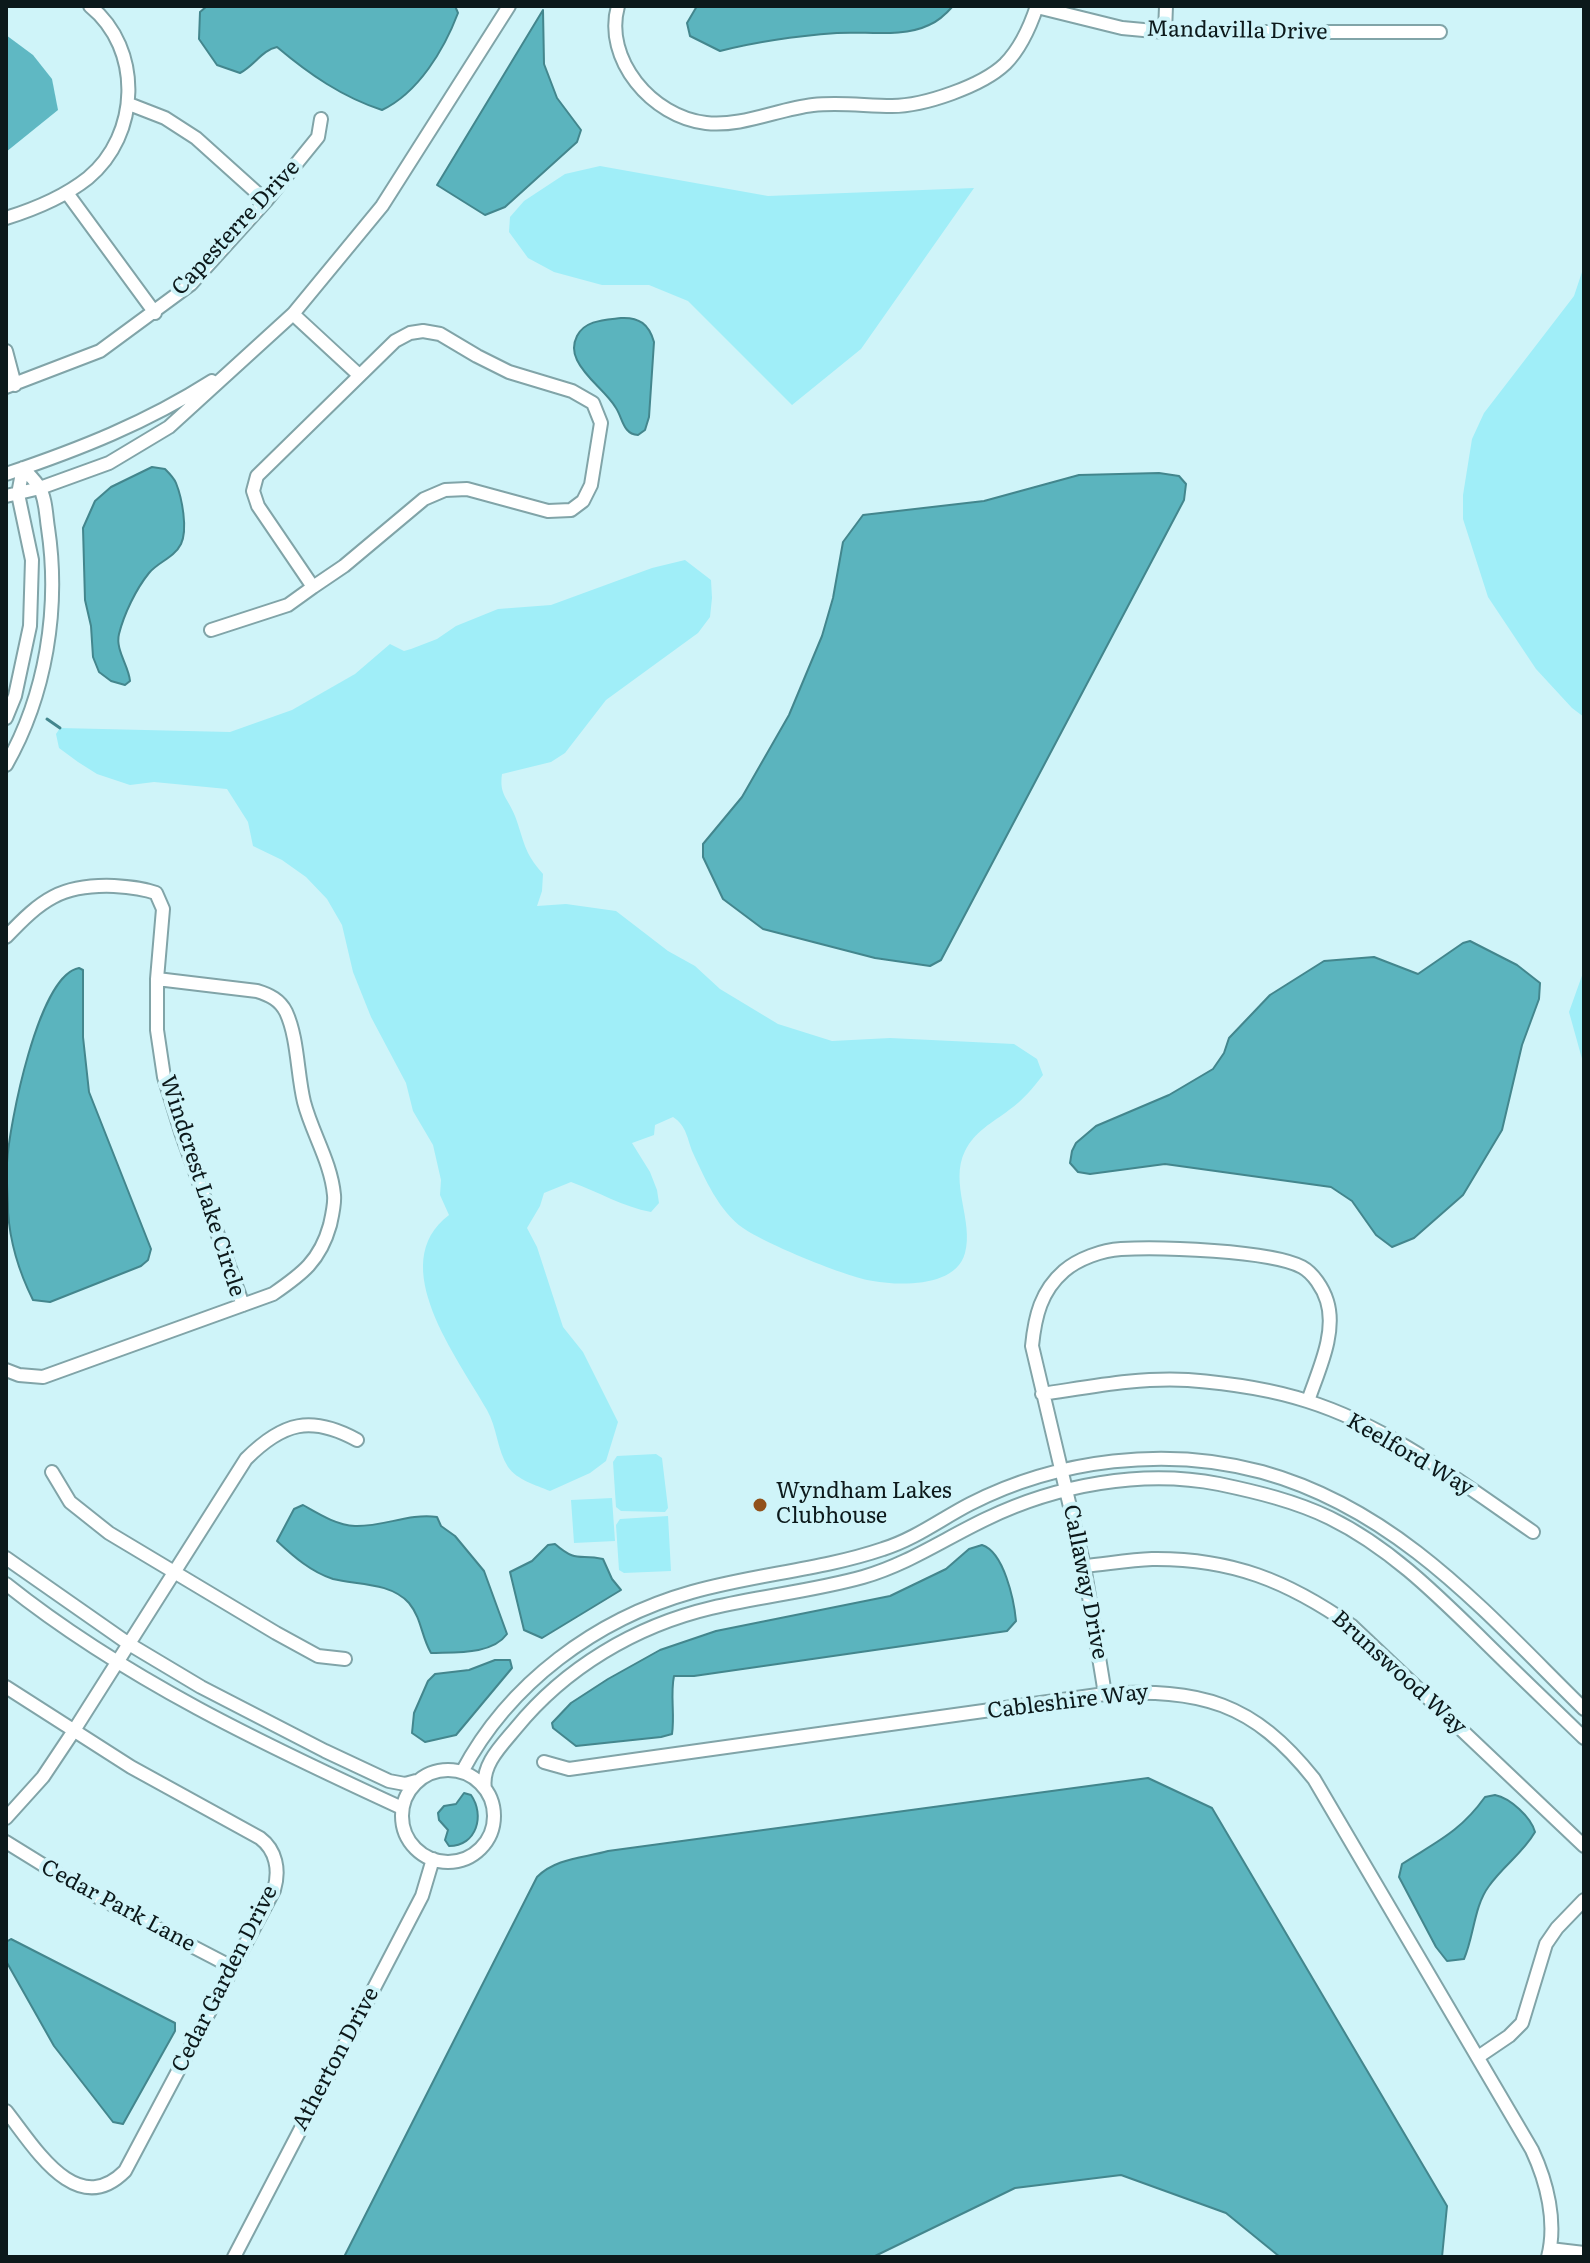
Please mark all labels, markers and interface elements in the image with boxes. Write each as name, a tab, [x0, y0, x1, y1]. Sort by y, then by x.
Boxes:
street label: Mandavilla Drive	[1146, 16, 1328, 46]
street label: Capesterre Drive	[167, 155, 305, 301]
street label: Windcrest Lake Circle	[154, 1072, 250, 1300]
street label: Keelford Way	[1342, 1408, 1478, 1502]
place label: Wyndham Lakes Clubhouse	[776, 1479, 952, 1530]
marker: Wyndham Lakes Clubhouse	[751, 1496, 769, 1514]
street label: Callaway Drive	[1057, 1502, 1113, 1662]
street label: Brunswood Way	[1326, 1606, 1472, 1740]
street label: Cableshire Way	[986, 1679, 1150, 1725]
street label: Cedar Park Lane	[36, 1854, 200, 1958]
street label: Cedar Garden Drive	[166, 1881, 284, 2077]
street label: Atherton Drive	[287, 1983, 385, 2135]

